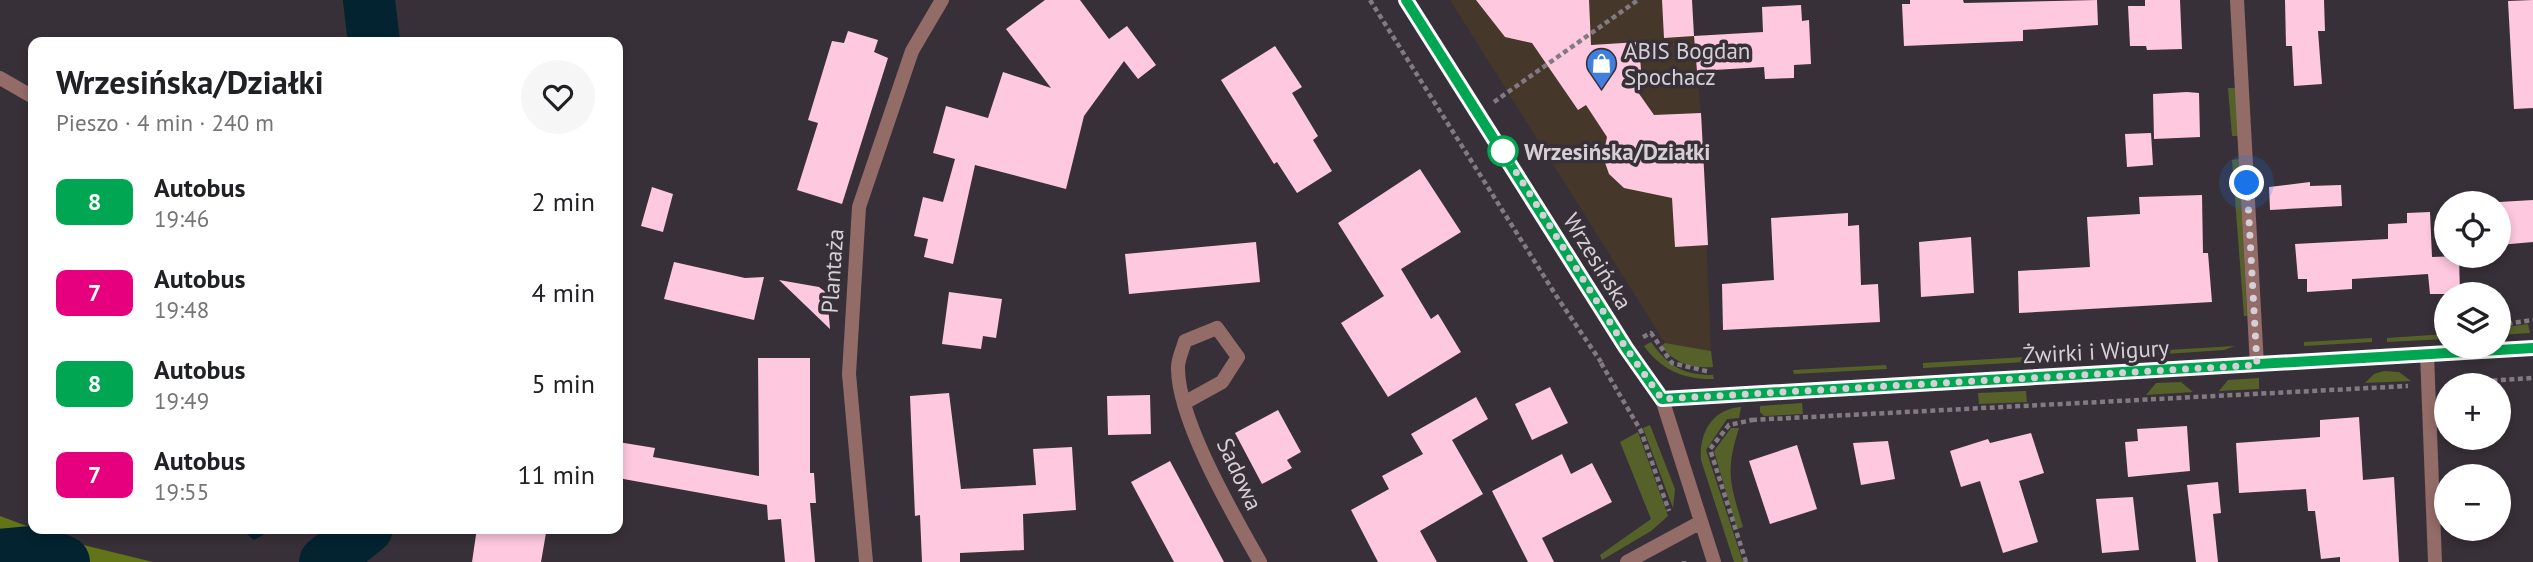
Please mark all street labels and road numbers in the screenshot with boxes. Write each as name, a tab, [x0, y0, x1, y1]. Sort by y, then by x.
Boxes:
street label: Wrzesińska	[1557, 207, 1639, 315]
street label: Plantaża	[815, 228, 849, 314]
street label: Żwirki i Wigury	[2022, 333, 2170, 369]
street label: Sadowa	[1211, 433, 1269, 515]

